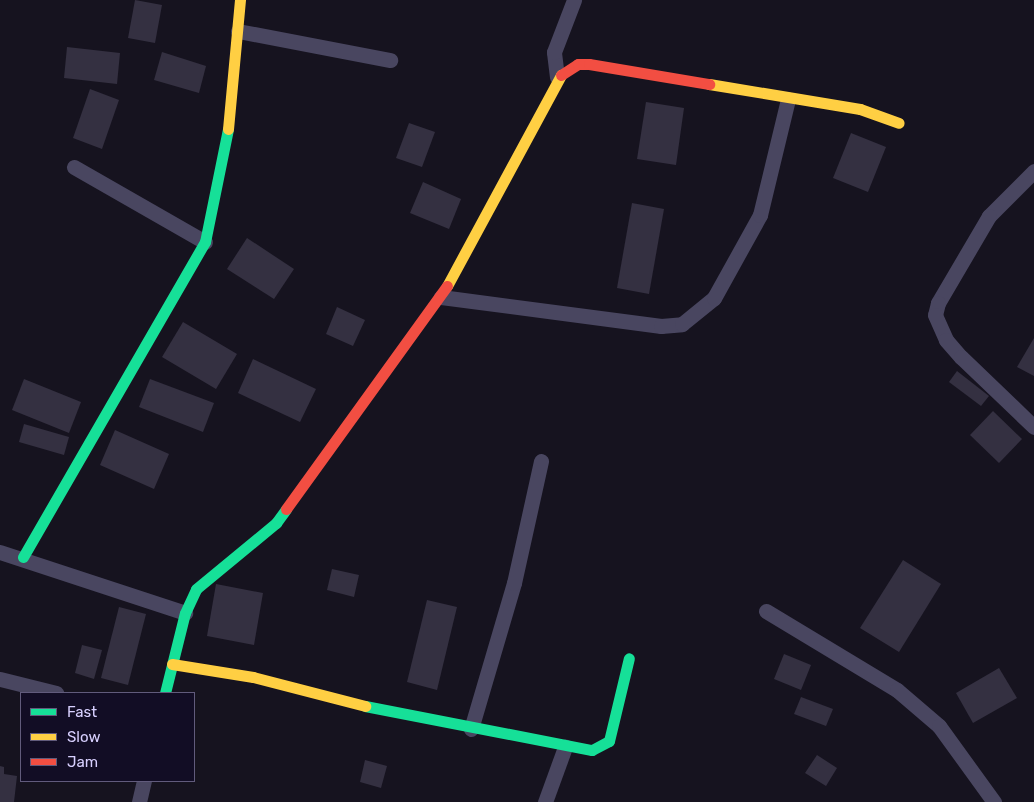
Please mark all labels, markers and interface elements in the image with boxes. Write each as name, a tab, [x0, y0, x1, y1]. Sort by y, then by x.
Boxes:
legend	[20, 692, 195, 782]
text: Fast	[67, 703, 97, 721]
text: Slow	[67, 728, 100, 746]
text: Jam	[67, 753, 98, 771]

